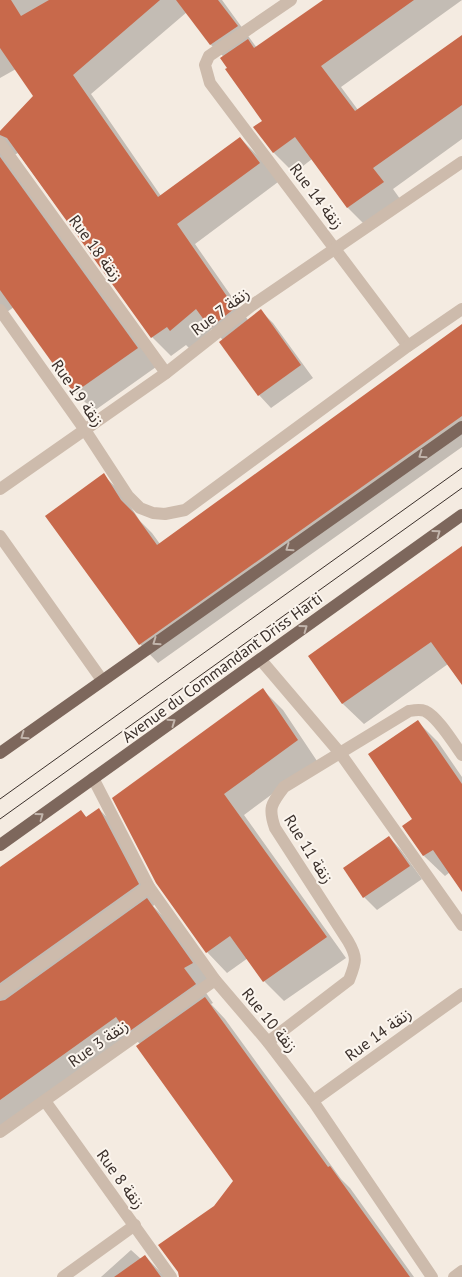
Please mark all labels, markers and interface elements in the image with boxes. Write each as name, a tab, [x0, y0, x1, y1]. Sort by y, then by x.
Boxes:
street label: Rue 14 زنقة	[286, 159, 348, 233]
street label: Rue 18 زنقة	[65, 211, 127, 285]
street label: Rue 7 زنقة	[187, 283, 253, 339]
street label: Rue 19 زنقة	[48, 356, 108, 430]
one-way arrow	[418, 449, 428, 458]
one-way arrow	[431, 530, 440, 539]
one-way arrow	[285, 542, 295, 551]
street label: Avenue du Commandant Driss Harti	[118, 588, 326, 746]
one-way arrow	[298, 625, 308, 634]
one-way arrow	[153, 636, 162, 645]
one-way arrow	[166, 719, 176, 728]
one-way arrow	[20, 730, 30, 739]
street label: Rue 11 زنقة	[280, 811, 338, 887]
one-way arrow	[34, 814, 43, 822]
street label: Rue 10 زنقة	[238, 984, 302, 1056]
street label: Rue 14 زنقة	[341, 1003, 415, 1065]
street label: Rue 3 زنقة	[64, 1015, 132, 1071]
street label: Rue 8 زنقة	[93, 1145, 149, 1213]

